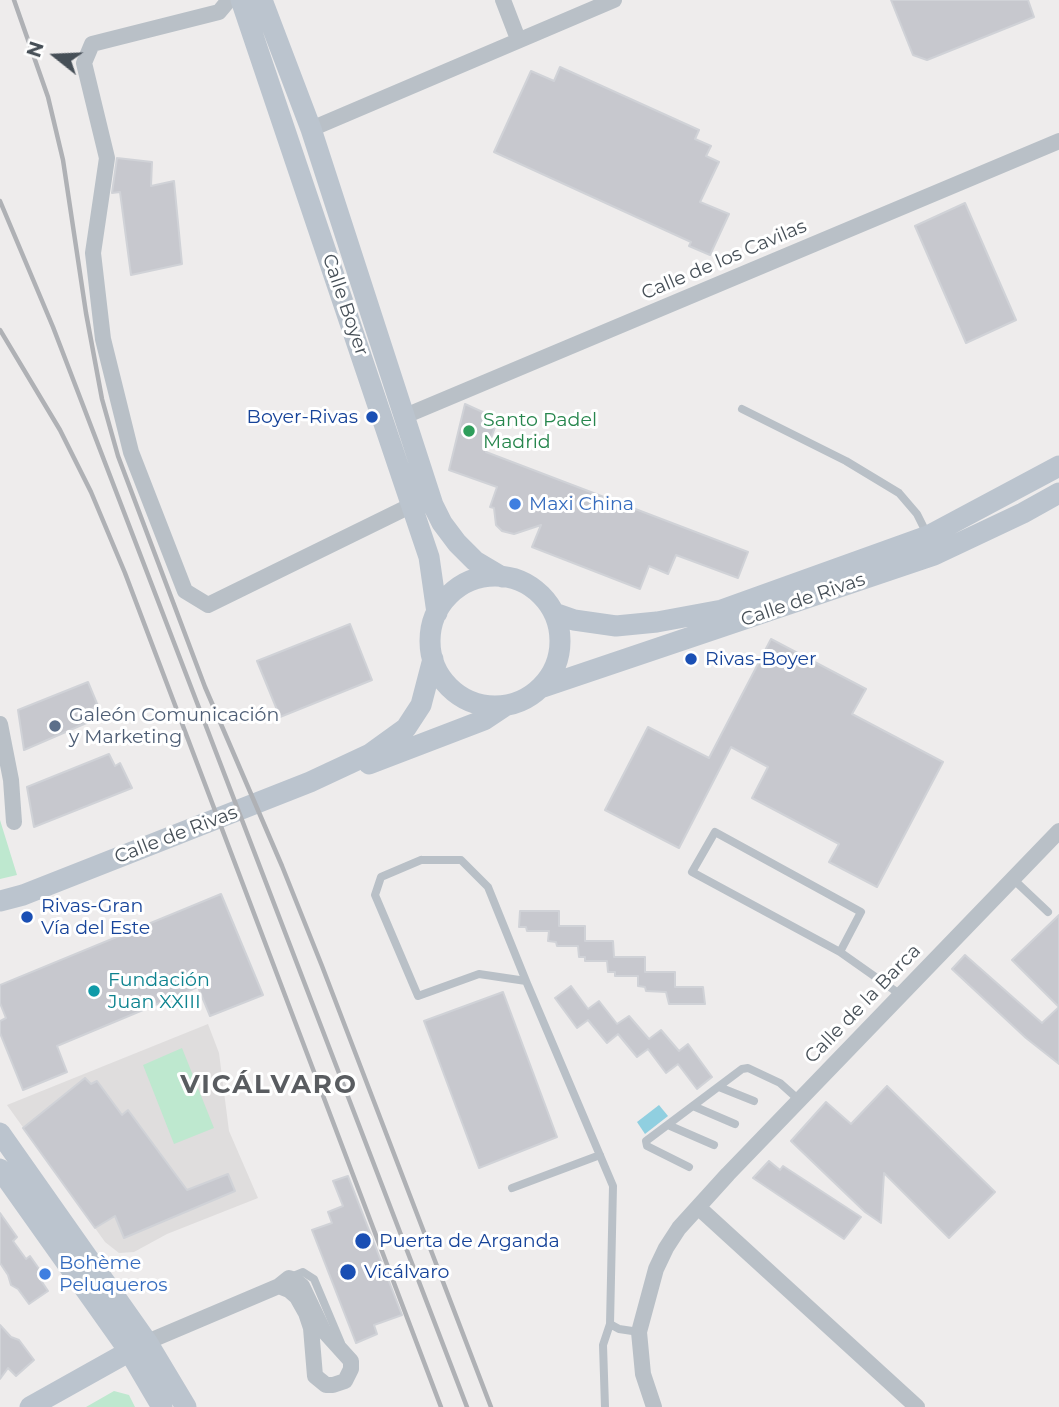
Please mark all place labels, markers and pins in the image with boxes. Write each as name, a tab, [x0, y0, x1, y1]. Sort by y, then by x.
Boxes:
place label: Boyer-Rivas	[247, 406, 358, 428]
marker: Boyer-Rivas	[364, 409, 380, 425]
place label: Santo Padel Madrid	[483, 409, 597, 453]
marker: Santo Padel Madrid	[461, 423, 477, 439]
place label: Maxi China	[529, 493, 634, 515]
marker: Maxi China	[507, 496, 523, 512]
place label: Rivas-Boyer	[705, 648, 817, 670]
marker: Rivas-Boyer	[683, 651, 699, 667]
place label: Galeón Comunicación y Marketing	[69, 704, 279, 748]
marker: Galeón Comunicación y Marketing	[47, 718, 63, 734]
place label: Rivas-Gran Vía del Este	[41, 895, 150, 939]
marker: Rivas-Gran Vía del Este	[19, 909, 35, 925]
place label: Fundación Juan XXIII	[108, 969, 210, 1013]
marker: Fundación Juan XXIII	[86, 983, 102, 999]
place label: Puerta de Arganda	[379, 1230, 560, 1252]
marker: Puerta de Arganda	[353, 1231, 373, 1251]
place label: Bohème Peluqueros	[59, 1252, 167, 1296]
place label: Vicálvaro	[364, 1261, 449, 1283]
marker: Vicálvaro	[338, 1262, 358, 1282]
marker: Bohème Peluqueros	[37, 1266, 53, 1282]

